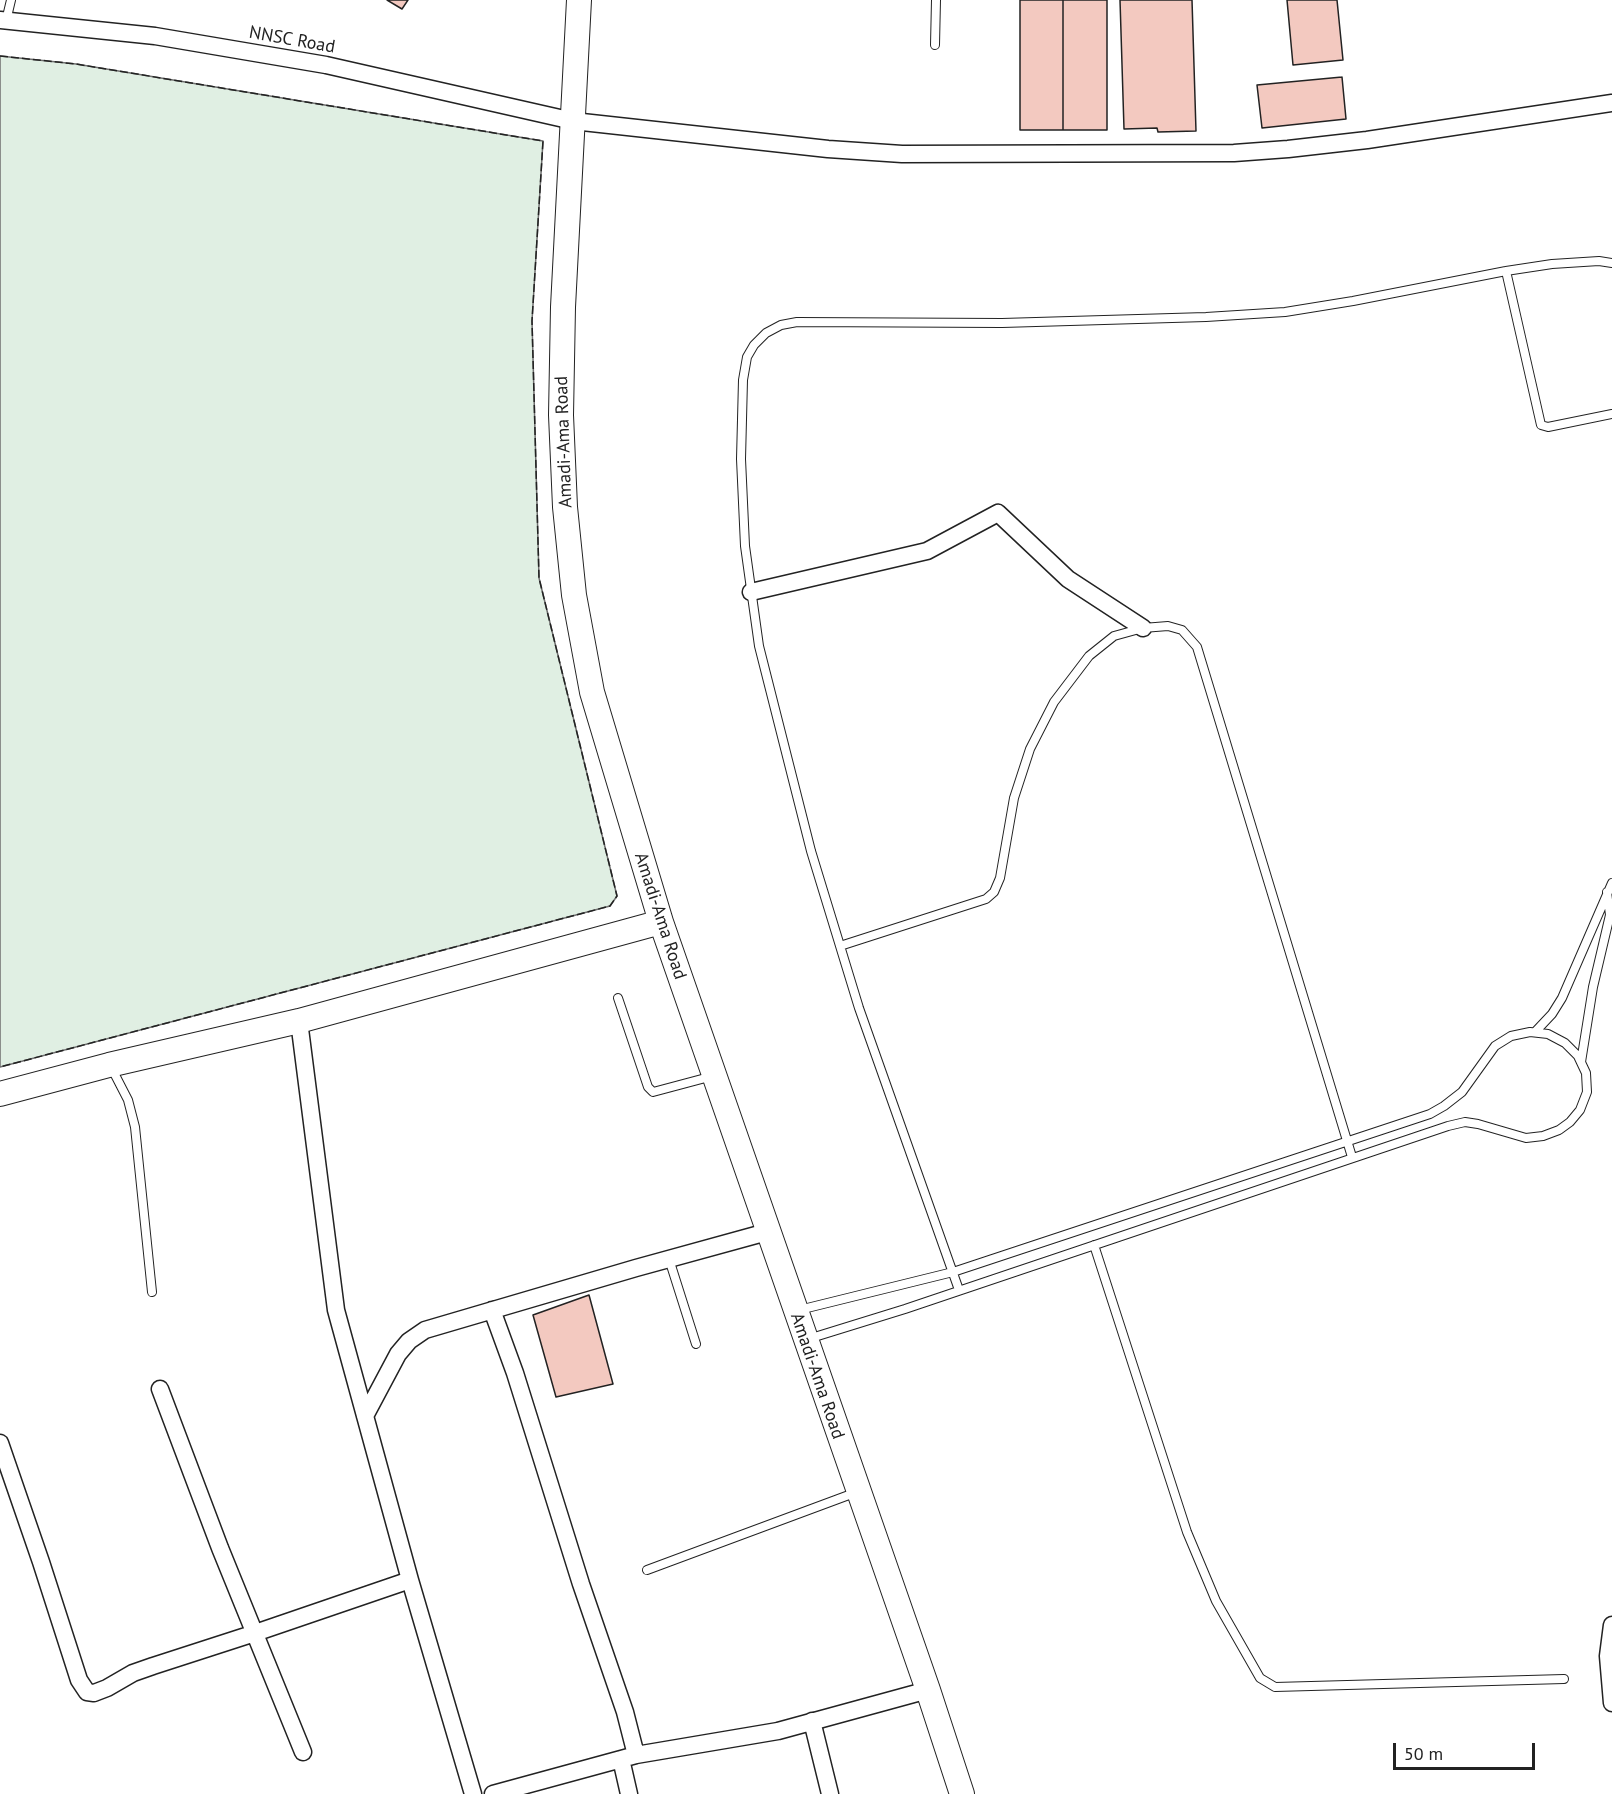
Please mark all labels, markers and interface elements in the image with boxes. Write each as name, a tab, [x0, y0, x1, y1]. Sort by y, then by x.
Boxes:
street label: NNSC Road	[247, 22, 337, 58]
street label: Amadi-Ama Road	[551, 376, 577, 508]
street label: Amadi-Ama Road	[629, 850, 691, 982]
street label: Amadi-Ama Road	[785, 1310, 849, 1442]
scale bar	[1396, 1731, 1538, 1769]
text: 50 m	[1404, 1742, 1443, 1765]

